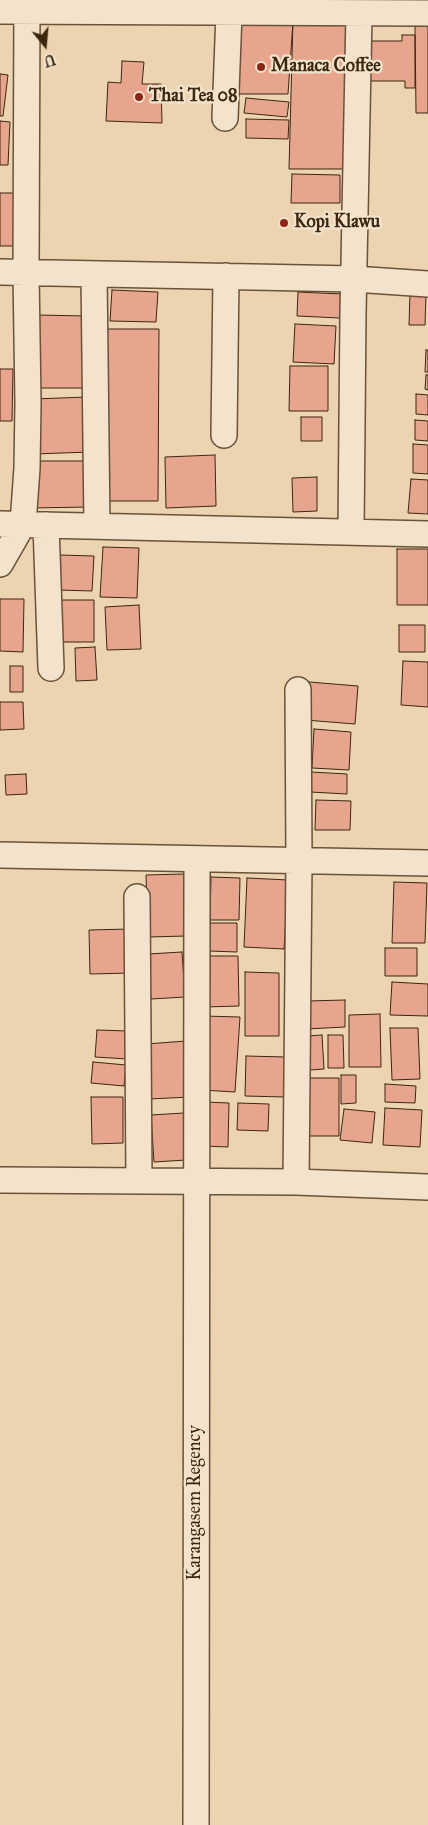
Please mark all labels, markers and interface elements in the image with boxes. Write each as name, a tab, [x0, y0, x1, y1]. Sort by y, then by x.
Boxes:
north arrow	[20, 20, 70, 70]
text: U	[42, 50, 57, 70]
place label: Manaca Coffee	[271, 56, 381, 78]
marker: Manaca Coffee	[255, 61, 267, 73]
place label: Thai Tea 08	[149, 86, 238, 108]
marker: Thai Tea 08	[133, 91, 145, 103]
place label: Kopi Klawu	[294, 212, 380, 234]
marker: Kopi Klawu	[278, 217, 290, 229]
street label: Karangasem Regency	[185, 1425, 207, 1581]

